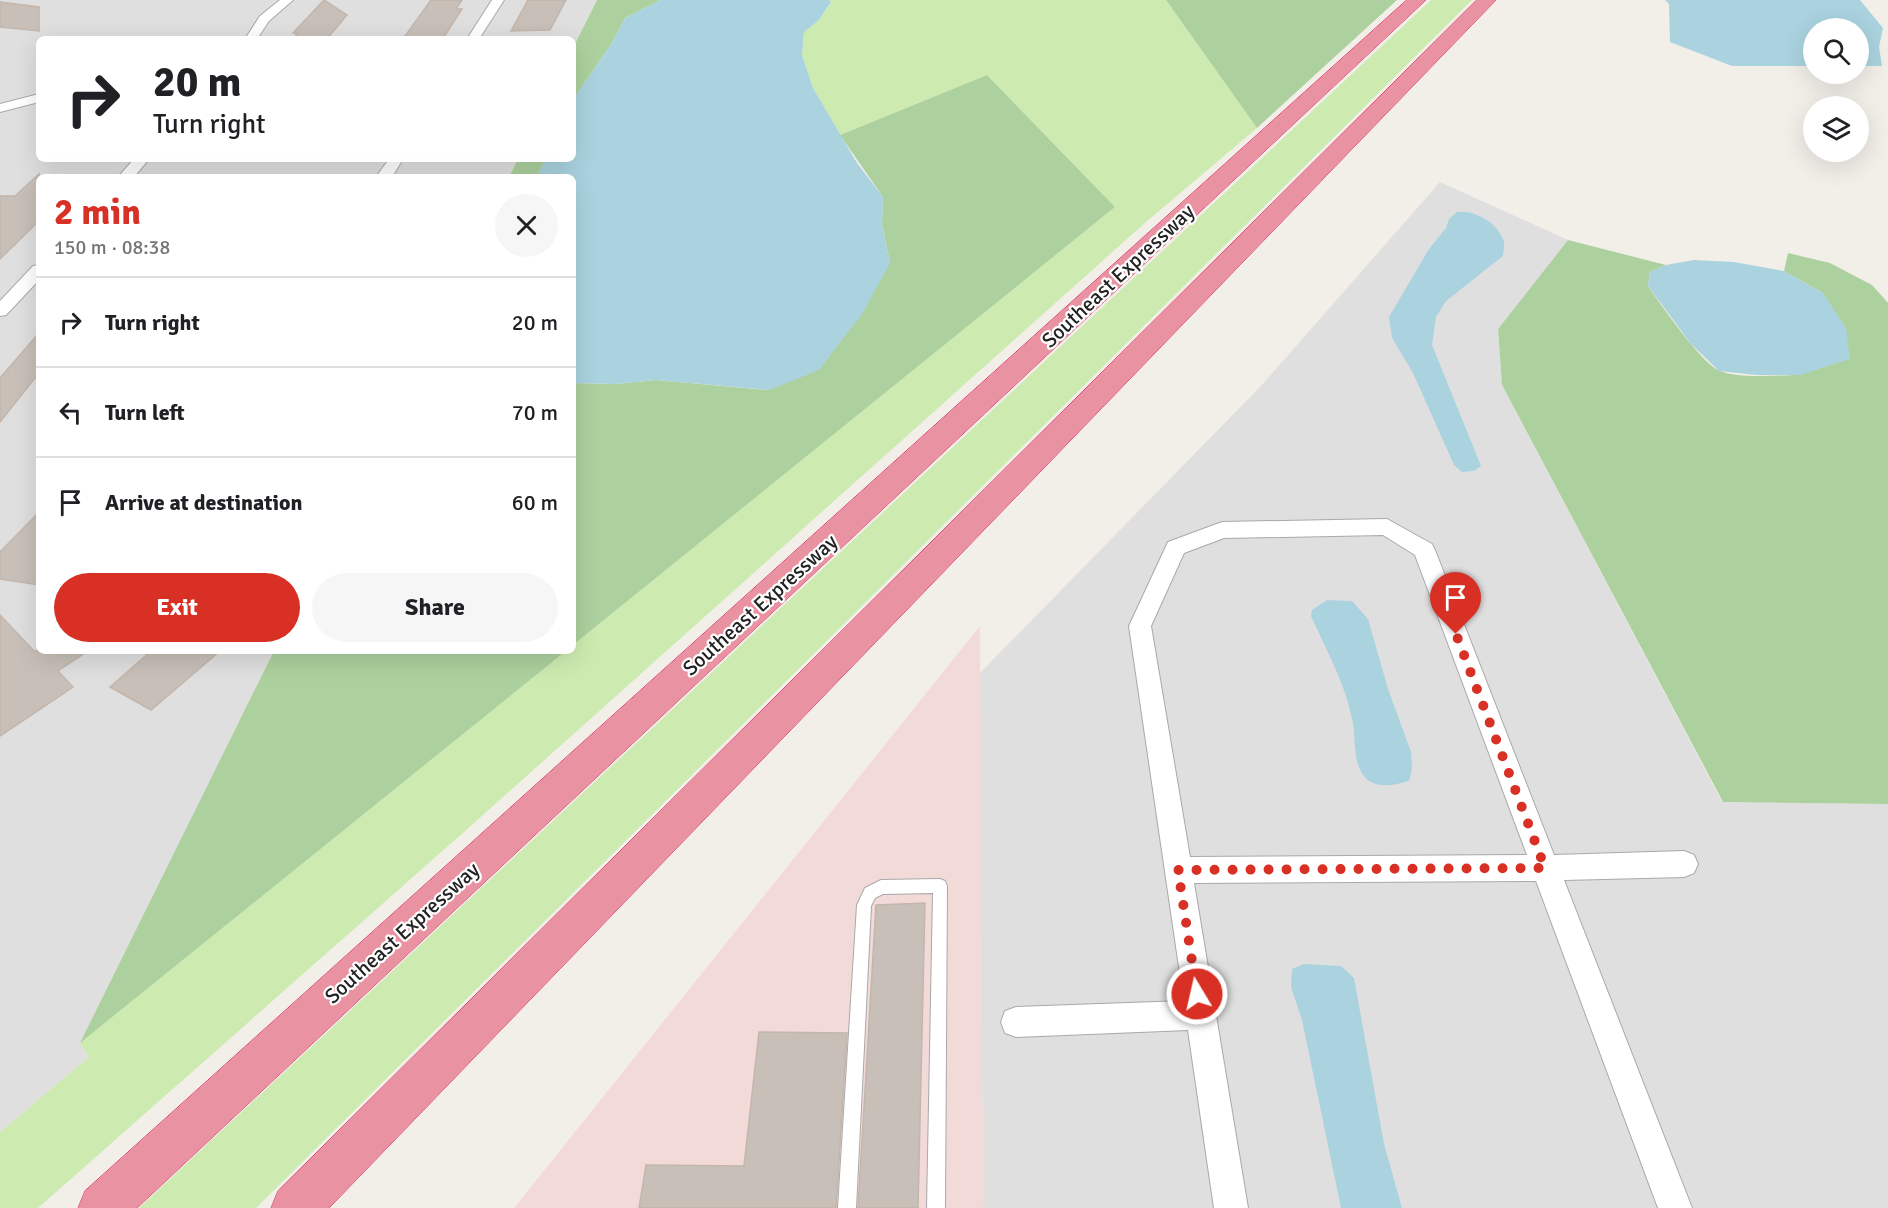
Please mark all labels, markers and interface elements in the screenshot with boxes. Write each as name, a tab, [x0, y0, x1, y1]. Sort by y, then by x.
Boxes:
map controls	[1803, 18, 1869, 162]
button: search	[1803, 18, 1869, 84]
text: 20 m	[153, 57, 242, 108]
icon: right	[54, 60, 132, 138]
button: layers	[1803, 96, 1869, 162]
text: Turn right	[153, 108, 266, 141]
text: 2 min	[54, 190, 141, 235]
button: close	[495, 194, 558, 257]
street label: Southeast Expressway	[1036, 198, 1200, 353]
text: 150 m · 08:38	[54, 235, 170, 260]
icon: right	[54, 306, 87, 339]
text: Turn right	[105, 309, 200, 336]
text: 20 m	[512, 309, 558, 336]
icon: left	[54, 396, 87, 429]
text: Turn left	[105, 399, 185, 426]
text: 70 m	[512, 399, 558, 426]
icon: arrive	[54, 486, 87, 519]
text: Arrive at destination	[105, 489, 302, 516]
text: 60 m	[512, 489, 558, 516]
street label: Southeast Expressway	[677, 529, 843, 681]
pin	[1430, 572, 1481, 634]
button: Exit	[54, 573, 300, 642]
button: Share	[312, 573, 558, 642]
icon: arrive	[1439, 581, 1472, 614]
street label: Southeast Expressway	[319, 857, 485, 1009]
position arrow	[1165, 962, 1229, 1026]

